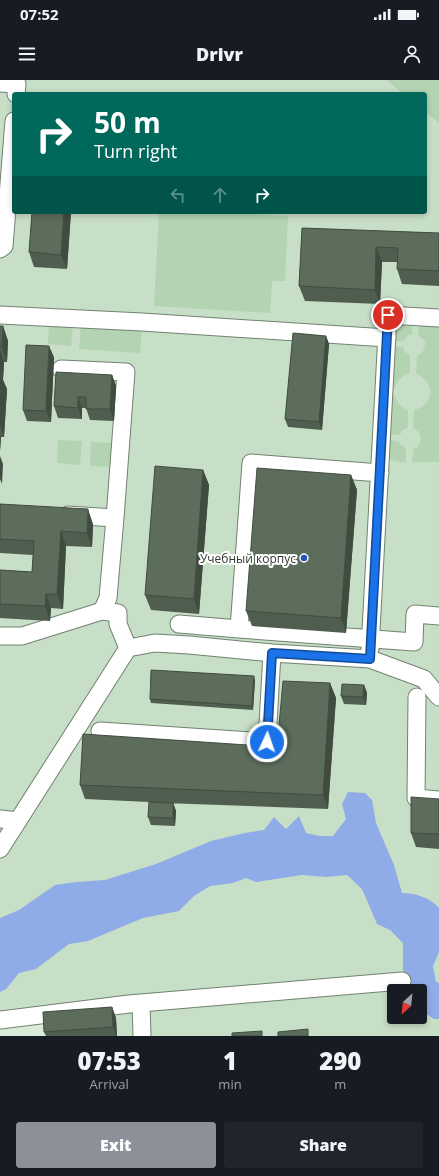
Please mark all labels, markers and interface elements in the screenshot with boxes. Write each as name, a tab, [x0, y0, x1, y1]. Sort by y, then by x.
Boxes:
text: 07:52	[20, 4, 59, 24]
text: Drivr	[196, 42, 243, 66]
icon: menu	[16, 43, 38, 65]
icon: person	[401, 43, 423, 65]
text: 50 m	[94, 103, 161, 141]
icon: right	[28, 108, 80, 160]
text: Turn right	[94, 139, 177, 163]
icon: left	[167, 184, 189, 206]
icon: ahead	[209, 184, 231, 206]
icon: right	[251, 184, 273, 206]
pin	[371, 298, 405, 332]
icon: arrive	[377, 304, 399, 326]
place label: Учебный корпус	[200, 550, 296, 567]
marker: Учебный корпус	[299, 553, 309, 563]
position arrow	[246, 721, 288, 763]
north arrow	[387, 984, 427, 1024]
map controls	[387, 984, 427, 1024]
text: 07:53	[78, 1044, 141, 1077]
text: 1	[223, 1044, 237, 1077]
text: 290	[319, 1044, 361, 1077]
text: Arrival	[90, 1075, 129, 1093]
text: min	[218, 1075, 242, 1093]
text: m	[334, 1075, 346, 1093]
button: Exit	[16, 1122, 216, 1168]
button: Share	[224, 1122, 423, 1168]

